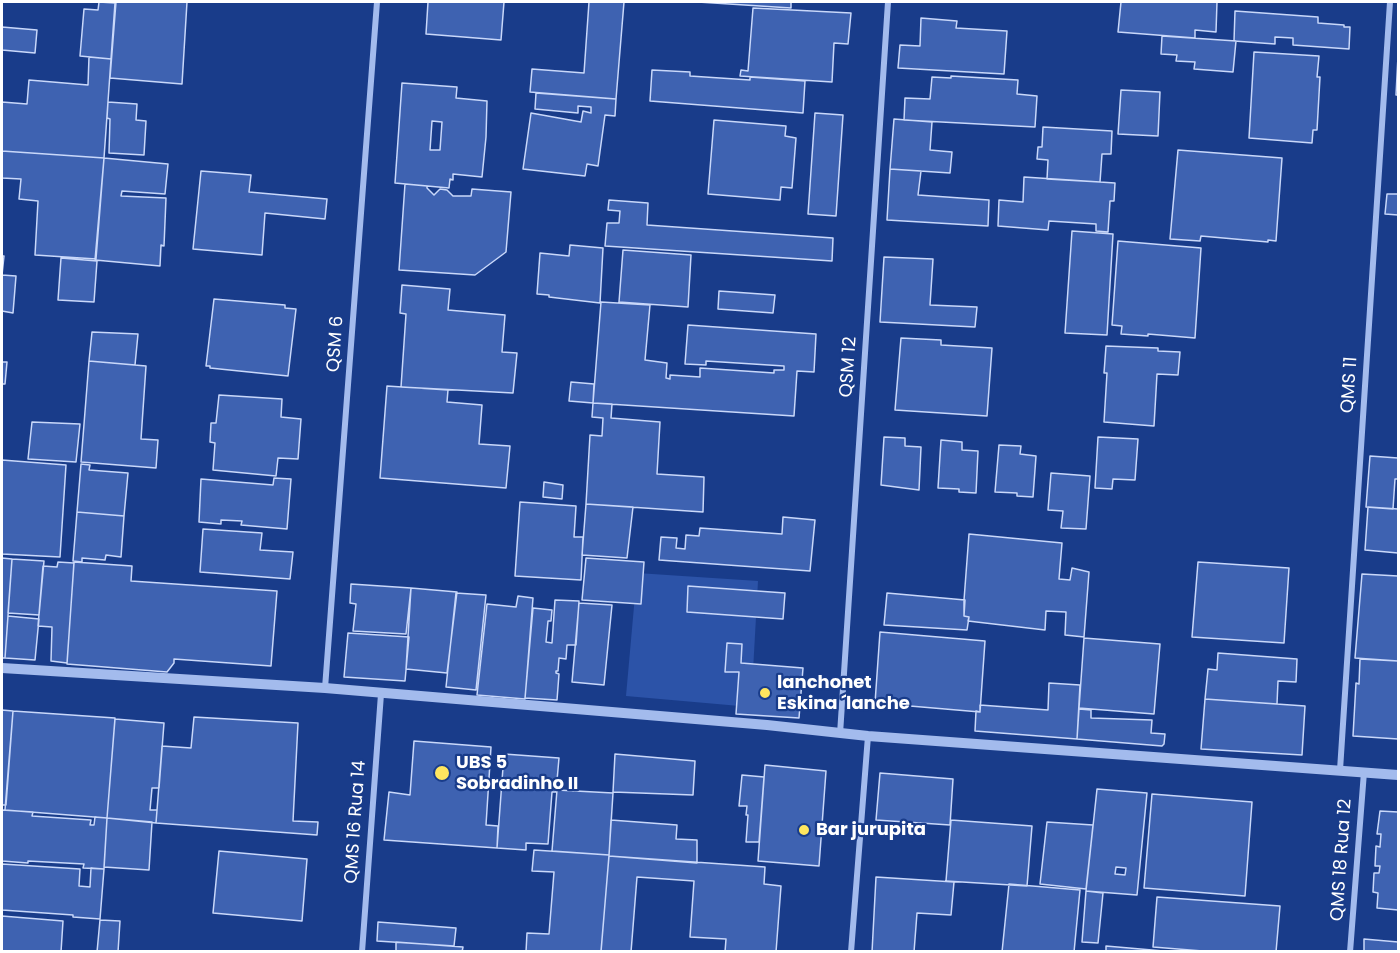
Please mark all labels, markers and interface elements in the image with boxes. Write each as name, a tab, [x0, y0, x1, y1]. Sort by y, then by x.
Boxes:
street label: QSM 6	[323, 315, 349, 373]
street label: QSM 12	[836, 336, 862, 398]
street label: QMS 11	[1337, 356, 1363, 414]
place label: lanchonet Eskina ´lanche	[777, 672, 910, 714]
marker: lanchonet Eskina ´lanche	[758, 686, 772, 700]
place label: UBS 5 Sobradinho II	[456, 752, 578, 795]
street label: QMS 16 Rua 14	[341, 760, 371, 884]
marker: UBS 5 Sobradinho II	[433, 764, 451, 782]
street label: QMS 18 Rua 12	[1327, 798, 1357, 922]
place label: Bar jurupita	[816, 819, 926, 841]
marker: Bar jurupita	[797, 823, 811, 837]

